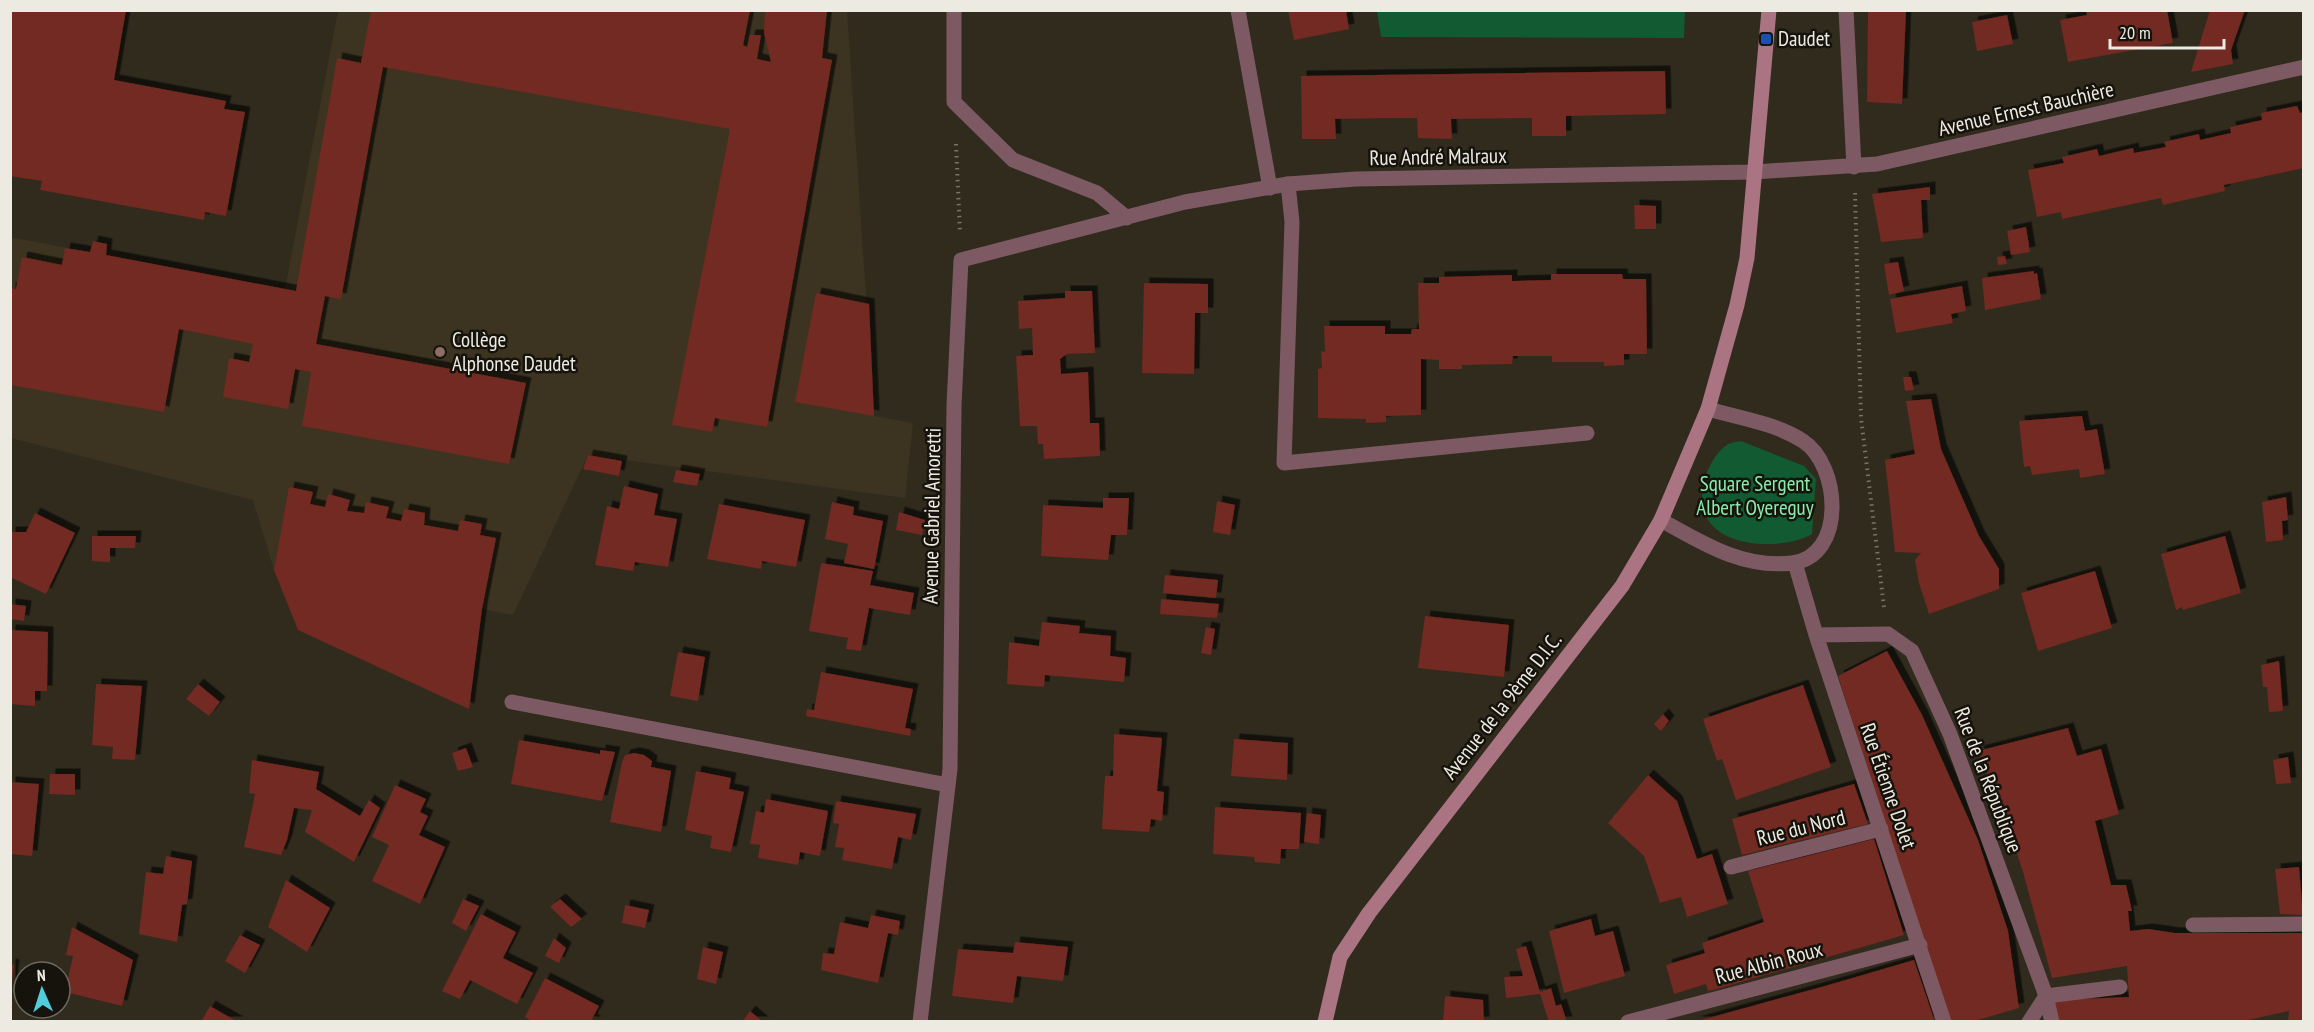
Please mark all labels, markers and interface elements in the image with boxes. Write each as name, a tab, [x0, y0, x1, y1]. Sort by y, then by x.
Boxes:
scale bar	[2110, 12, 2224, 50]
text: 20 m	[2119, 21, 2151, 44]
place label: Daudet	[1778, 25, 1830, 52]
marker: Daudet	[1759, 32, 1773, 46]
street label: Avenue Ernest Bauchière	[1935, 75, 2116, 142]
street label: Rue André Malraux	[1369, 142, 1507, 171]
place label: Collège Alphonse Daudet	[452, 326, 576, 377]
marker: Collège Alphonse Daudet	[433, 345, 447, 359]
street label: Avenue Gabriel Amoretti	[916, 428, 947, 604]
park label: Square Sergent Albert Oyereguy	[1696, 470, 1814, 521]
street label: Avenue de la 9ème D.I.C.	[1436, 627, 1567, 784]
street label: Rue de la République	[1948, 703, 2029, 856]
street label: Rue Étienne Dolet	[1854, 719, 1923, 853]
street label: Rue du Nord	[1754, 804, 1848, 852]
street label: Rue Albin Roux	[1712, 935, 1826, 990]
north arrow	[12, 960, 72, 1020]
text: N	[36, 965, 46, 985]

